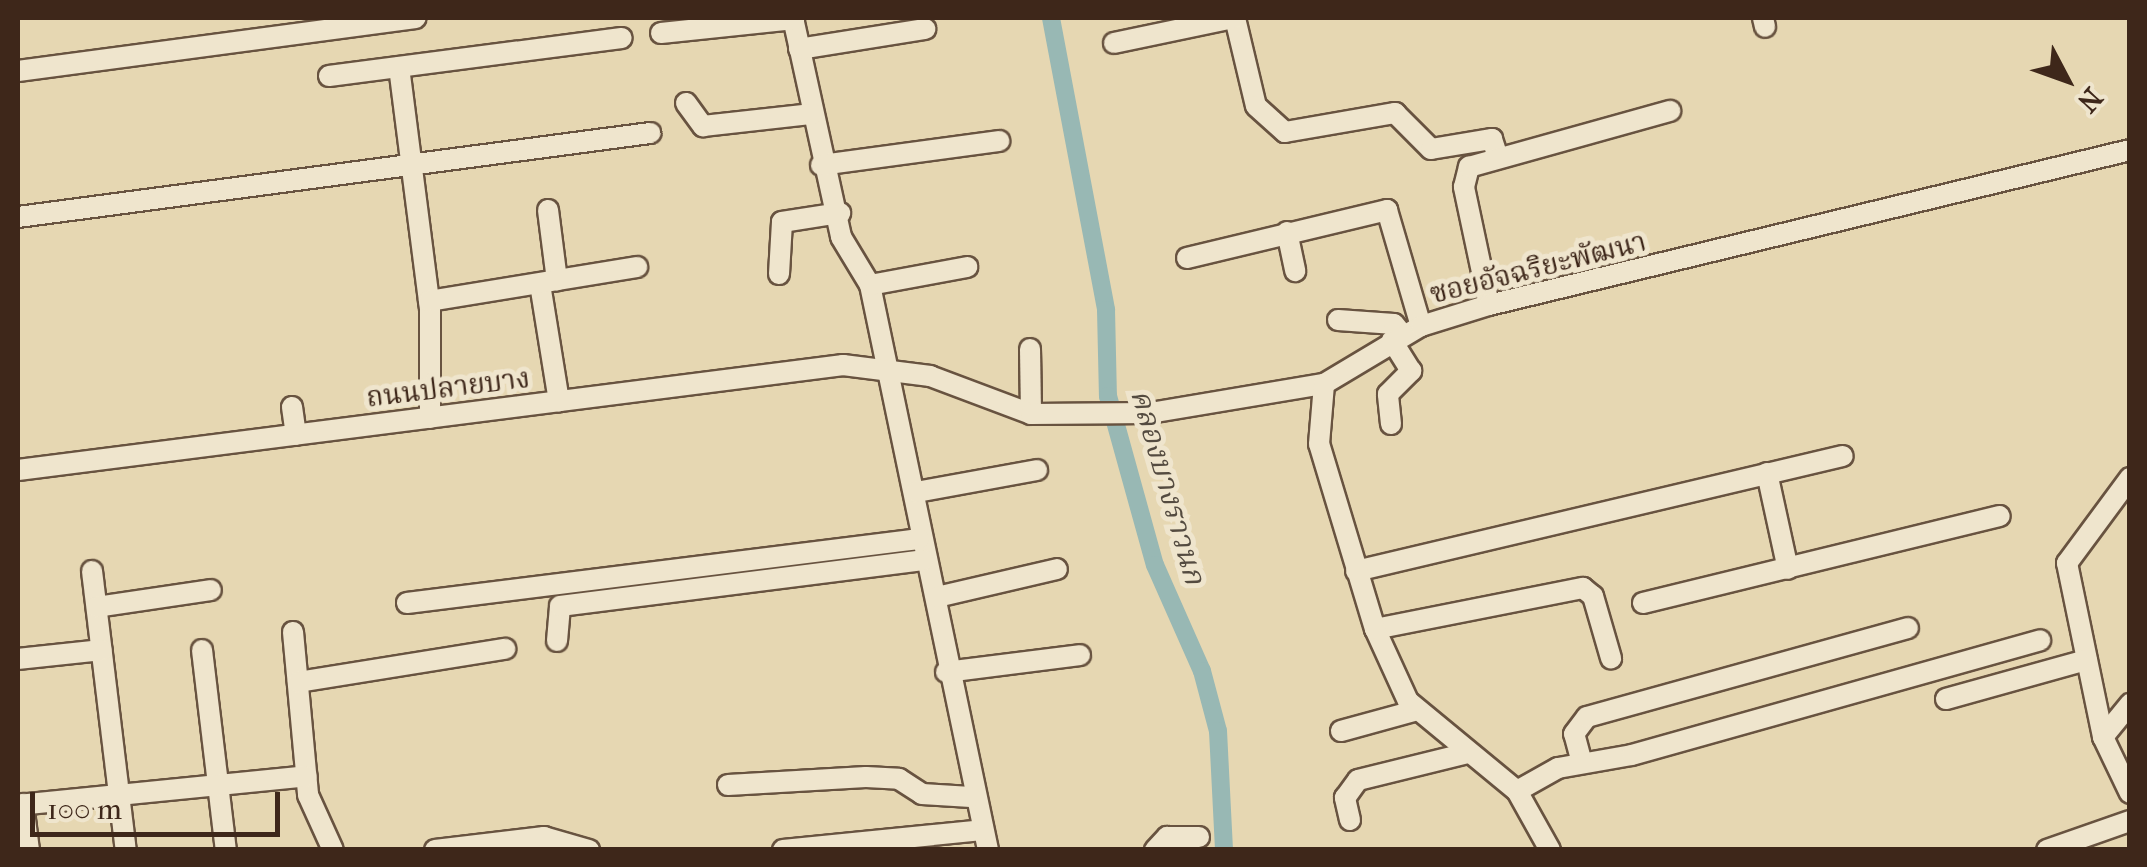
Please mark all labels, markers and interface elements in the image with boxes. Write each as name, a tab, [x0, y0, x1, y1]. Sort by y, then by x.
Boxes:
north arrow	[2017, 30, 2117, 130]
text: N	[2071, 81, 2109, 119]
street label: ซอยอัจฉริยะพัฒนา	[1426, 225, 1650, 311]
street label: ถนนปลายบาง	[364, 361, 532, 415]
water label: คลองบางราวนก	[1122, 385, 1212, 589]
scale bar	[35, 772, 285, 834]
text: 100 m	[47, 792, 122, 827]

